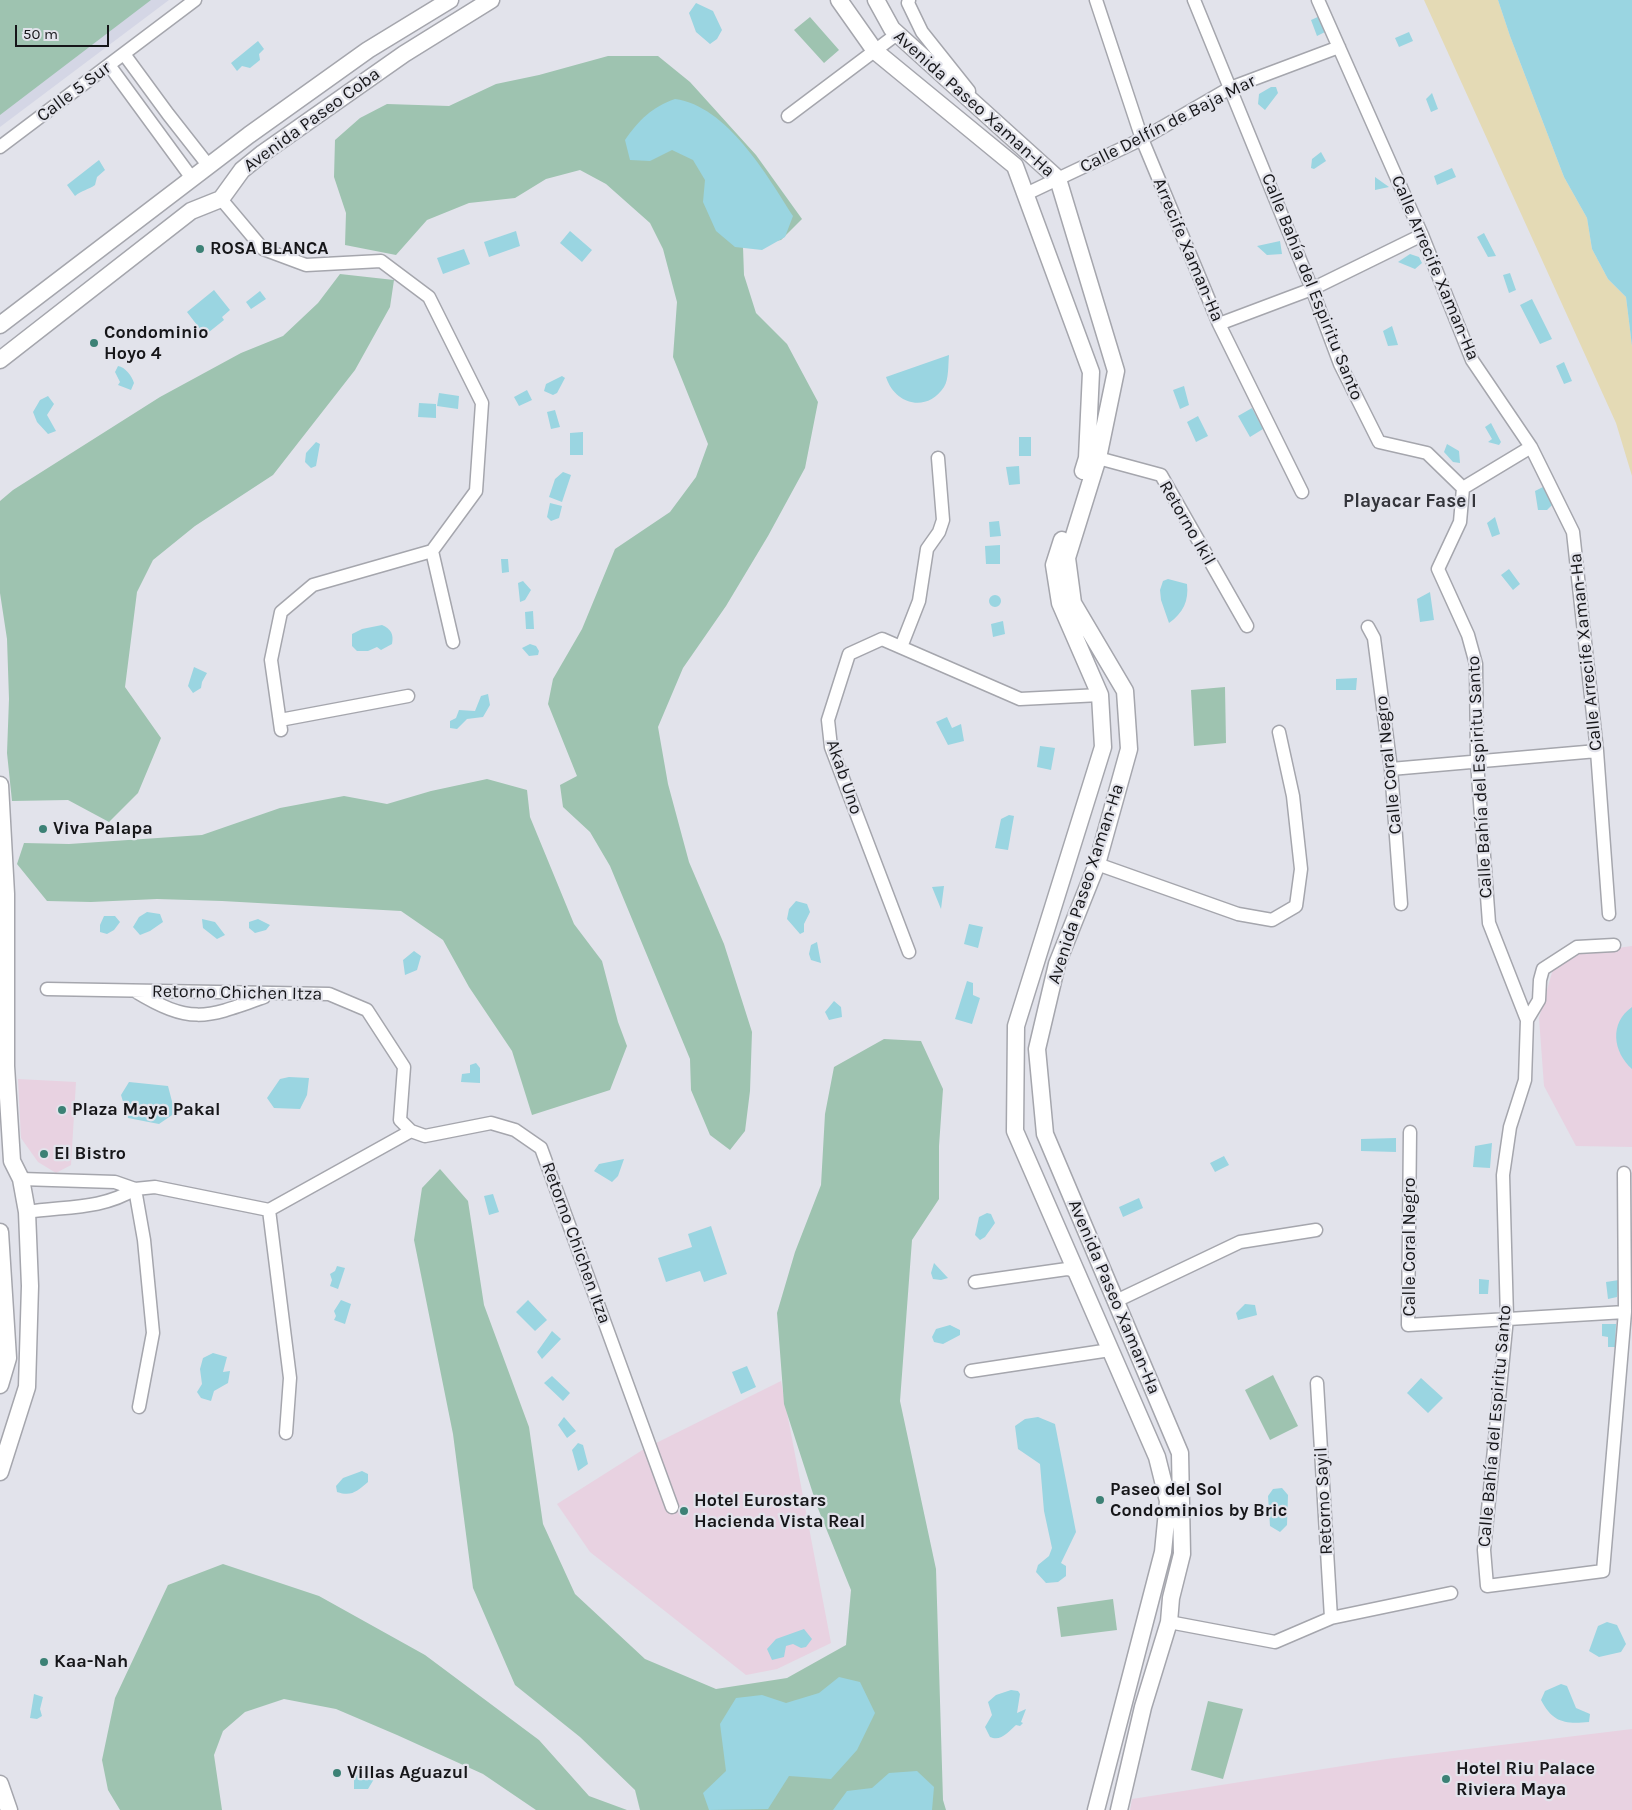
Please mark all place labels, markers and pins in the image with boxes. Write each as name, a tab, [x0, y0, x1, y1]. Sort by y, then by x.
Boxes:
place label: ROSA BLANCA	[210, 238, 329, 260]
marker: ROSA BLANCA	[194, 243, 206, 255]
place label: Condominio Hoyo 4	[104, 322, 208, 364]
marker: Condominio Hoyo 4	[88, 337, 100, 349]
place label: Viva Palapa	[53, 818, 153, 840]
marker: Viva Palapa	[37, 823, 49, 835]
place label: Plaza Maya Pakal	[72, 1099, 221, 1121]
marker: Plaza Maya Pakal	[56, 1104, 68, 1116]
place label: El Bistro	[54, 1143, 126, 1165]
marker: El Bistro	[38, 1148, 50, 1160]
place label: Paseo del Sol Condominios by Bric	[1110, 1479, 1287, 1522]
place label: Hotel Eurostars Hacienda Vista Real	[694, 1490, 865, 1532]
marker: Paseo del Sol Condominios by Bric	[1094, 1494, 1106, 1506]
marker: Hotel Eurostars Hacienda Vista Real	[678, 1505, 690, 1517]
place label: Kaa-Nah	[54, 1651, 128, 1673]
marker: Kaa-Nah	[38, 1656, 50, 1668]
place label: Hotel Riu Palace Riviera Maya	[1456, 1758, 1595, 1800]
place label: Villas Aguazul	[347, 1762, 469, 1784]
marker: Villas Aguazul	[331, 1767, 343, 1779]
marker: Hotel Riu Palace Riviera Maya	[1440, 1773, 1452, 1785]

